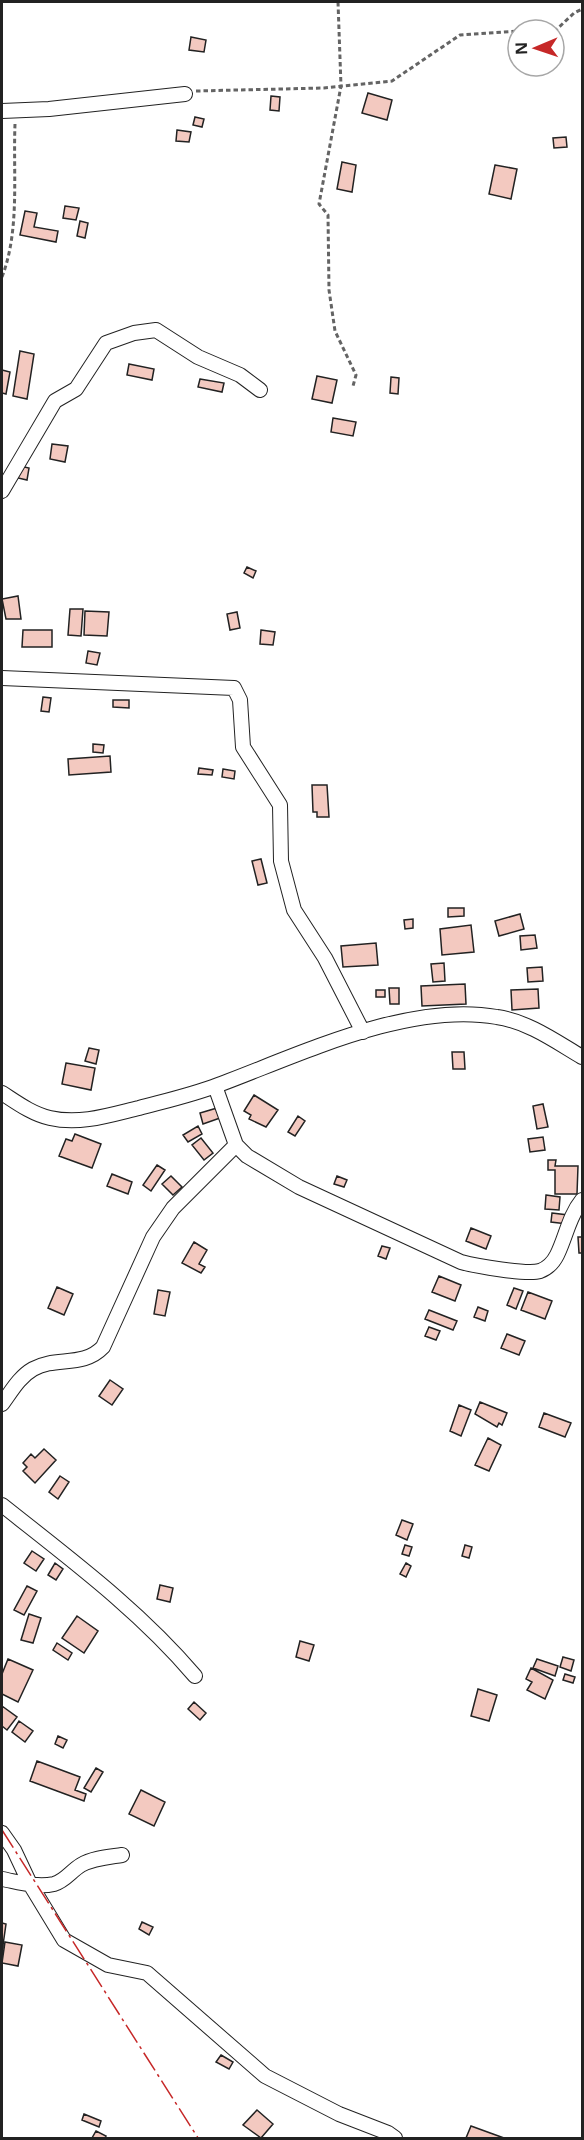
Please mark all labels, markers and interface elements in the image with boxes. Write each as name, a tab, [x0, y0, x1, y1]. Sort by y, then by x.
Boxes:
north arrow	[506, 18, 566, 78]
text: N	[510, 42, 532, 55]

